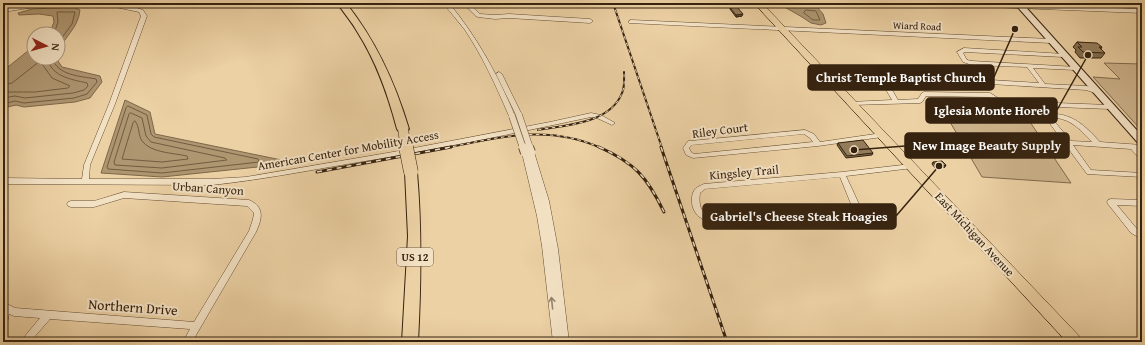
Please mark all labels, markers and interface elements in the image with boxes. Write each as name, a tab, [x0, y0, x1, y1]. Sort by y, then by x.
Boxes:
street label: Wiard Road	[892, 18, 942, 34]
north arrow	[26, 26, 66, 66]
text: N	[48, 43, 64, 52]
callout: Christ Temple Baptist Church	[808, 65, 994, 90]
text: Christ Temple Baptist Church	[816, 68, 986, 87]
callout: Iglesia Monte Horeb	[926, 98, 1057, 123]
text: Iglesia Monte Horeb	[934, 101, 1050, 120]
street label: Riley Court	[691, 118, 750, 142]
street label: American Center for Mobility Access	[256, 126, 440, 174]
callout: New Image Beauty Supply	[905, 133, 1069, 158]
text: New Image Beauty Supply	[913, 136, 1062, 155]
street label: Kingsley Trail	[709, 160, 780, 183]
street label: Urban Canyon	[172, 177, 245, 199]
street label: East Michigan Avenue	[931, 188, 1019, 280]
callout: Gabriel's Cheese Steak Hoagies	[703, 204, 896, 229]
text: Gabriel's Cheese Steak Hoagies	[710, 207, 888, 226]
road number: US 12	[397, 248, 433, 266]
street label: Northern Drive	[88, 294, 179, 320]
one-way arrow	[549, 297, 556, 310]

